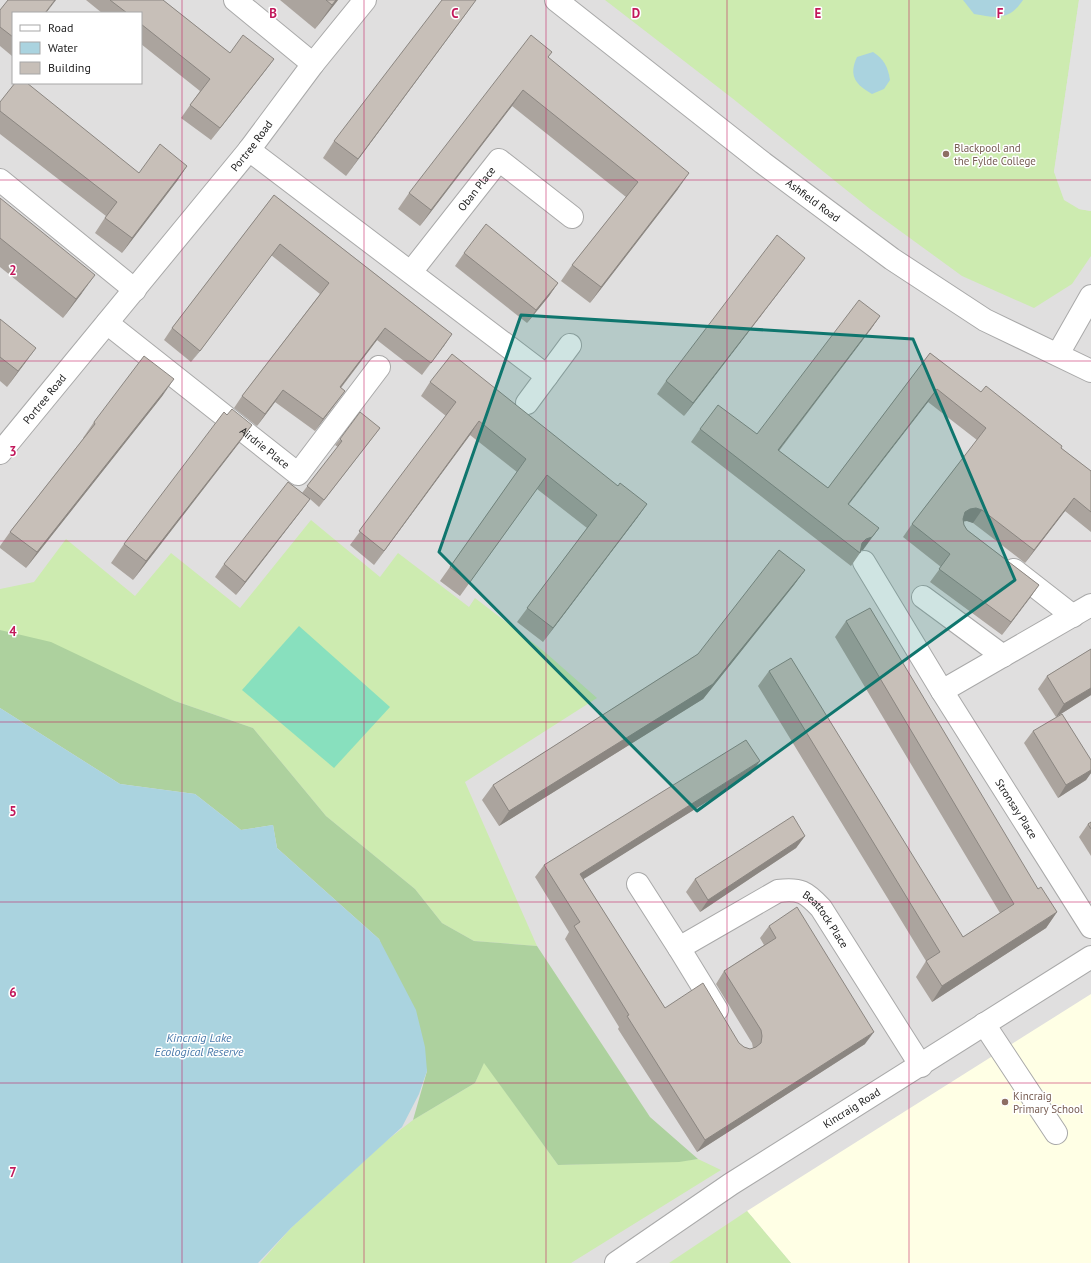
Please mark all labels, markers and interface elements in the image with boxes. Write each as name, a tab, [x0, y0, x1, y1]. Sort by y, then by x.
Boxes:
text: B	[269, 5, 277, 22]
text: C	[451, 5, 459, 22]
text: D	[632, 5, 640, 22]
text: E	[815, 5, 822, 22]
text: F	[997, 5, 1004, 22]
legend	[12, 12, 142, 84]
text: Road	[48, 20, 73, 35]
text: Water	[48, 40, 78, 55]
text: Building	[48, 60, 91, 75]
street label: Portree Road	[227, 118, 276, 174]
place label: Blackpool and the Fylde College	[954, 141, 1036, 168]
marker: Blackpool and the Fylde College	[941, 149, 951, 159]
street label: Oban Place	[455, 163, 499, 214]
street label: Ashfield Road	[783, 176, 843, 225]
text: 2	[9, 262, 17, 279]
street label: Portree Road	[20, 371, 69, 427]
street label: Airdrie Place	[237, 424, 293, 472]
text: 3	[9, 443, 17, 460]
text: 4	[9, 623, 17, 640]
street label: Stronsay Place	[992, 776, 1041, 842]
text: 5	[9, 803, 17, 820]
street label: Beattock Place	[800, 887, 852, 951]
text: 6	[9, 984, 17, 1001]
water label: Kincraig Lake Ecological Reserve	[155, 1030, 244, 1059]
street label: Kincraig Road	[820, 1085, 883, 1131]
place label: Kincraig Primary School	[1013, 1089, 1084, 1116]
marker: Kincraig Primary School	[1000, 1097, 1010, 1107]
text: 7	[9, 1164, 17, 1181]

